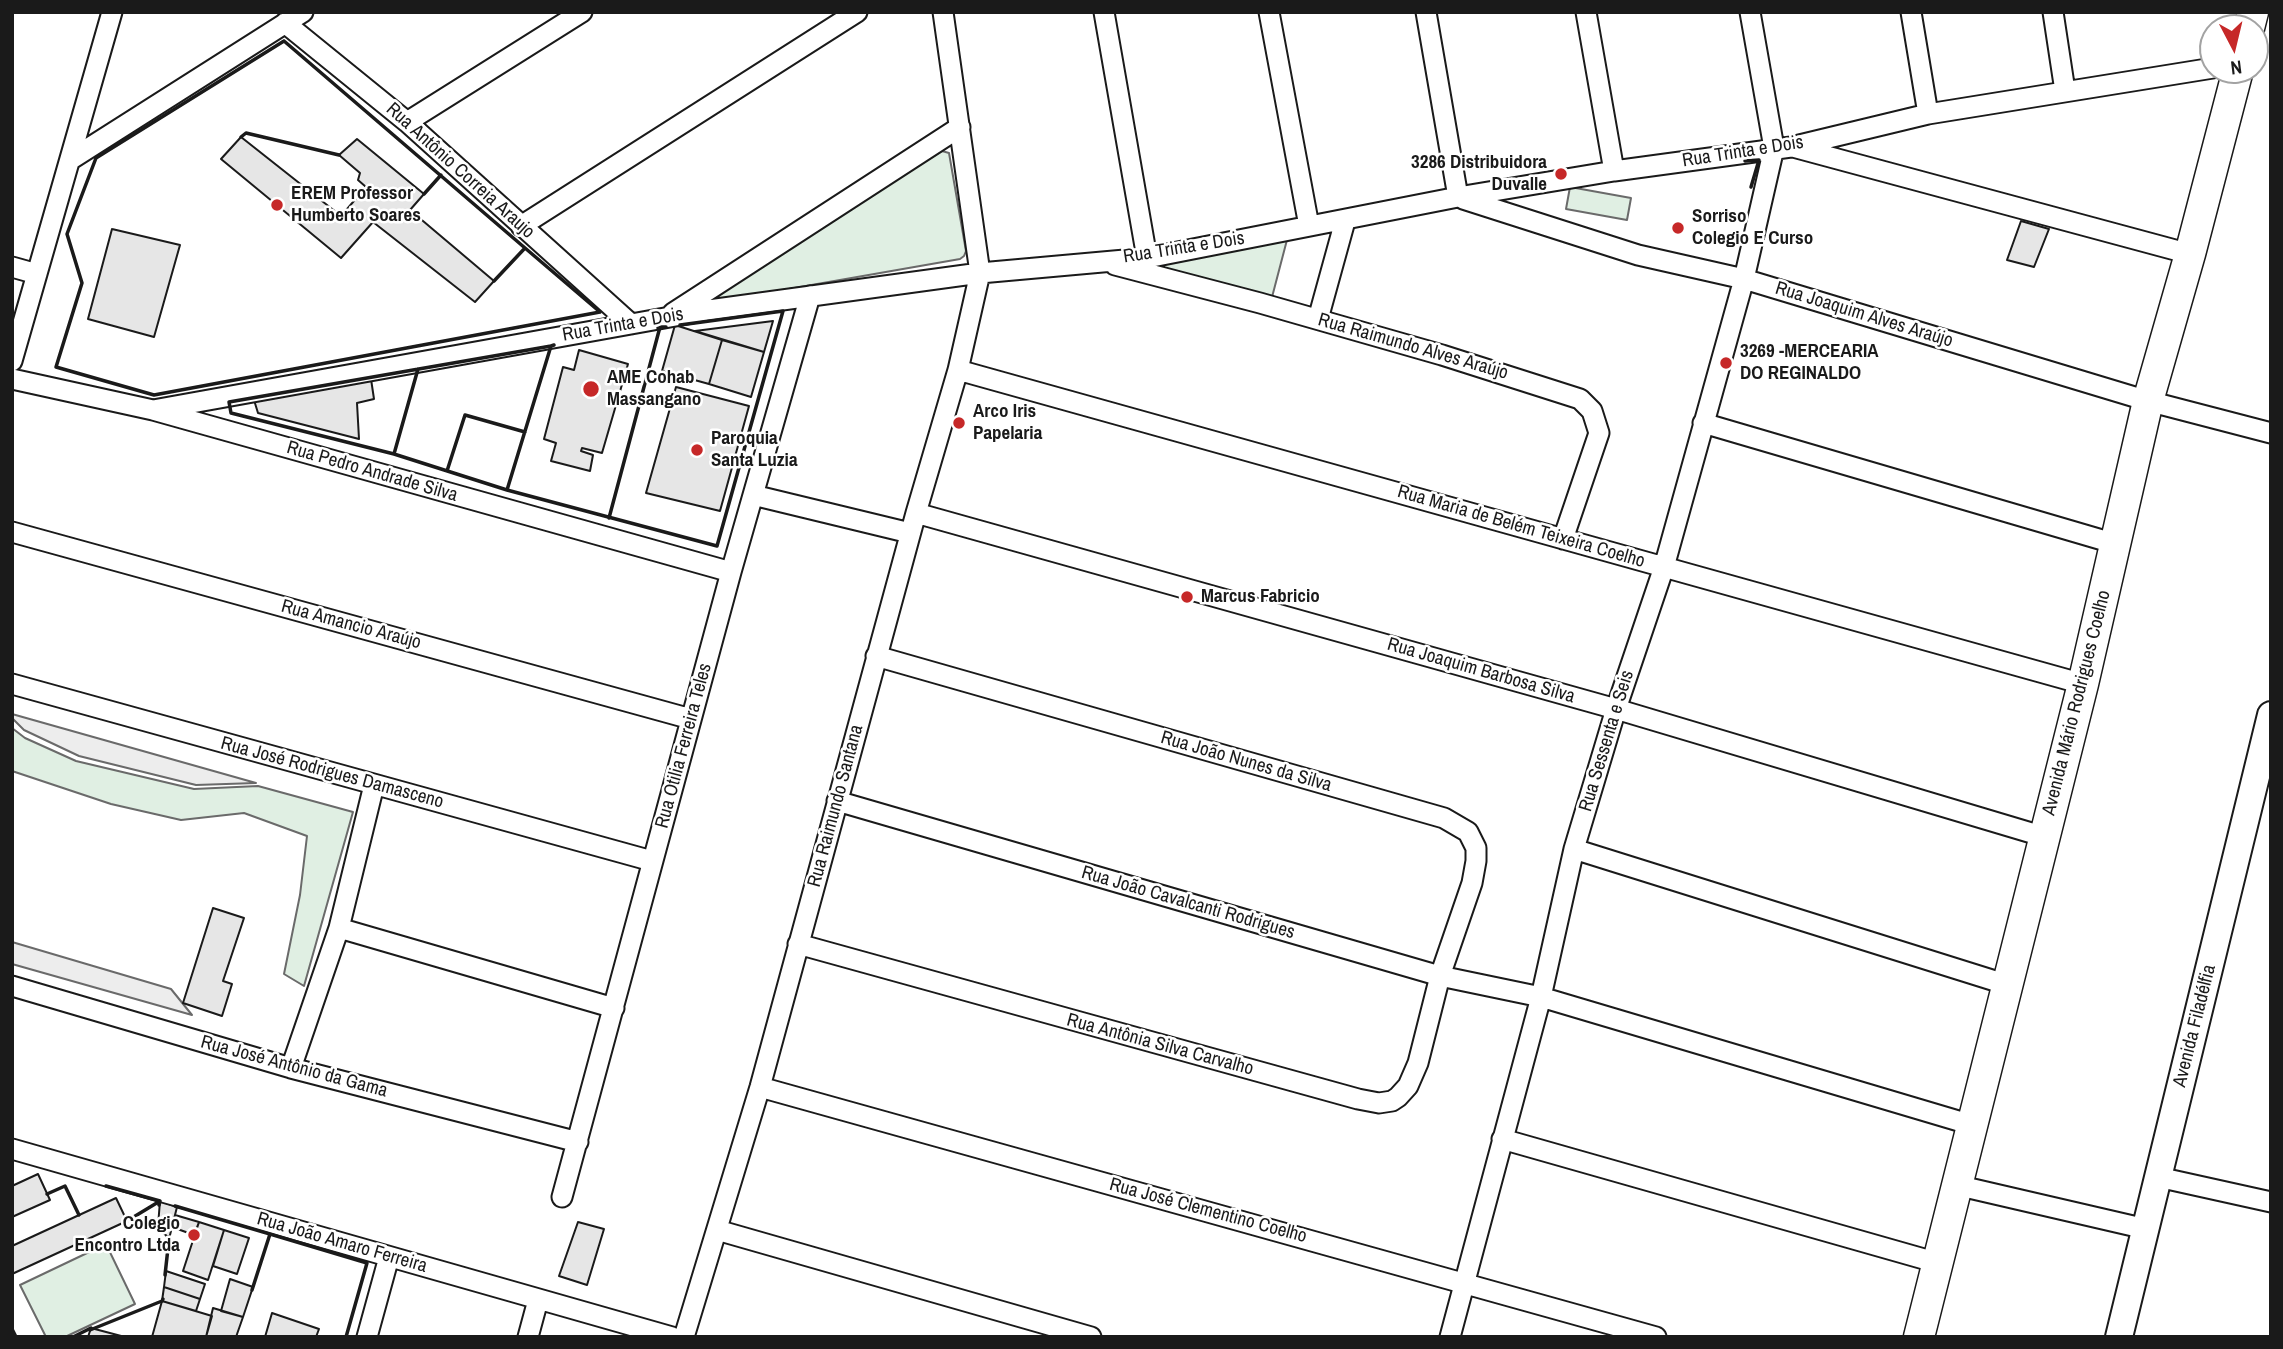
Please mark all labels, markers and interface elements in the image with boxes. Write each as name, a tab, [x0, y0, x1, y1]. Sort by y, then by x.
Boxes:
north arrow	[2199, 14, 2269, 84]
text: N	[2229, 54, 2243, 81]
street label: Rua Antônio Correia Araujo	[381, 98, 539, 244]
street label: Rua Trinta e Dois	[1681, 131, 1805, 173]
place label: 3286 Distribuidora Duvalle	[1411, 152, 1547, 196]
marker: 3286 Distribuidora Duvalle	[1553, 166, 1569, 182]
place label: EREM Professor Humberto Soares	[291, 183, 421, 227]
marker: EREM Professor Humberto Soares	[269, 197, 285, 213]
place label: Sorriso Colegio E Curso	[1692, 206, 1813, 250]
marker: Sorriso Colegio E Curso	[1670, 220, 1686, 236]
street label: Rua Trinta e Dois	[1122, 227, 1246, 269]
street label: Rua Joaquim Alves Araújo	[1772, 277, 1956, 353]
street label: Rua Trinta e Dois	[561, 303, 685, 347]
street label: Rua Raimundo Alves Araújo	[1315, 309, 1511, 385]
place label: 3269 -MERCEARIA DO REGINALDO	[1740, 341, 1879, 385]
marker: 3269 -MERCEARIA DO REGINALDO	[1718, 355, 1734, 371]
place label: AME Cohab Massangano	[607, 367, 701, 411]
marker: AME Cohab Massangano	[581, 379, 601, 399]
place label: Arco Iris Papelaria	[973, 401, 1042, 445]
marker: Arco Iris Papelaria	[951, 415, 967, 431]
place label: Paroquia Santa Luzia	[711, 428, 798, 472]
street label: Rua Pedro Andrade Silva	[284, 437, 460, 507]
marker: Paroquia Santa Luzia	[689, 442, 705, 458]
street label: Rua Maria de Belém Teixeira Coelho	[1395, 481, 1647, 573]
place label: Marcus Fabricio	[1201, 586, 1320, 608]
street label: Avenida Mário Rodrigues Coelho	[2038, 588, 2116, 818]
marker: Marcus Fabricio	[1179, 589, 1195, 605]
street label: Rua Amancio Araújo	[279, 595, 423, 655]
street label: Rua Joaquim Barbosa Silva	[1385, 633, 1577, 709]
street label: Rua Otilia Ferreira Teles	[651, 661, 717, 831]
street label: Rua Sessenta e Seis	[1575, 668, 1639, 814]
street label: Rua Raimundo Santana	[803, 722, 869, 890]
street label: Rua João Nunes da Silva	[1158, 727, 1334, 797]
street label: Rua José Rodrigues Damasceno	[218, 732, 446, 814]
street label: Rua João Cavalcanti Rodrigues	[1079, 862, 1297, 944]
street label: Avenida Filadélfia	[2169, 962, 2221, 1090]
street label: Rua Antônia Silva Carvalho	[1064, 1009, 1256, 1081]
street label: Rua José Antônio da Gama	[198, 1031, 390, 1103]
street label: Rua José Clementino Coelho	[1107, 1174, 1309, 1248]
street label: Rua João Amaro Ferreira	[254, 1208, 430, 1278]
place label: Colegio Encontro Ltda	[74, 1213, 180, 1257]
marker: Colegio Encontro Ltda	[186, 1227, 202, 1243]

